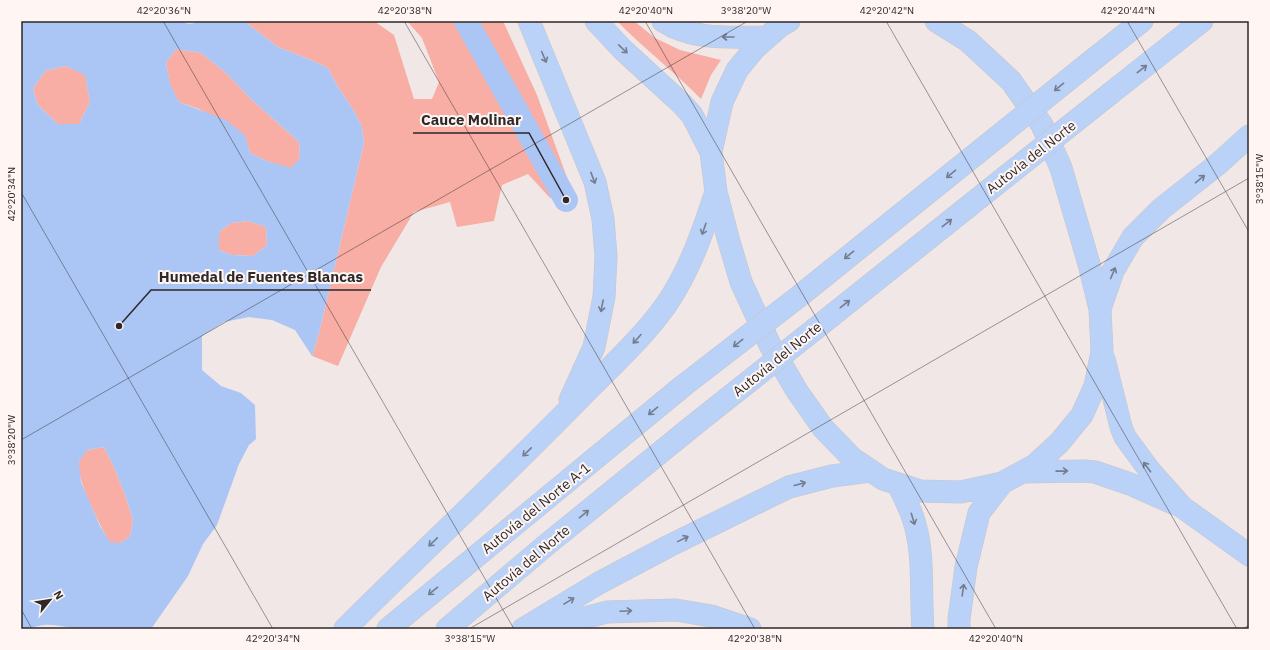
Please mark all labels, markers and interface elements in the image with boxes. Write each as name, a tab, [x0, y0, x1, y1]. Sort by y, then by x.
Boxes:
text: 42°20'36"N	[137, 4, 191, 17]
text: 42°20'38"N	[378, 4, 432, 17]
text: 42°20'40"N	[619, 4, 673, 17]
text: 3°38'20"W	[721, 4, 771, 17]
text: 42°20'42"N	[860, 4, 914, 17]
text: 42°20'44"N	[1101, 4, 1155, 17]
one-way arrow	[722, 33, 735, 41]
one-way arrow	[618, 44, 628, 54]
one-way arrow	[541, 51, 549, 63]
one-way arrow	[1136, 65, 1147, 73]
one-way arrow	[1053, 83, 1064, 92]
callout: Cauce Molinar	[413, 106, 529, 133]
text: Cauce Molinar	[421, 110, 521, 129]
street label: Autovía del Norte	[982, 116, 1080, 198]
text: 3°38'15"W	[1253, 154, 1266, 204]
text: 42°20'34"N	[5, 167, 18, 221]
one-way arrow	[945, 170, 956, 178]
one-way arrow	[589, 171, 597, 183]
one-way arrow	[1194, 174, 1205, 183]
one-way arrow	[942, 219, 953, 228]
one-way arrow	[700, 222, 707, 235]
one-way arrow	[844, 251, 855, 260]
callout: Humedal de Fuentes Blancas	[151, 263, 371, 290]
text: Humedal de Fuentes Blancas	[159, 267, 364, 286]
one-way arrow	[1110, 267, 1117, 279]
one-way arrow	[597, 299, 605, 312]
one-way arrow	[840, 300, 851, 309]
street label: Autovía del Norte	[729, 317, 825, 400]
one-way arrow	[632, 334, 642, 344]
one-way arrow	[732, 339, 743, 348]
one-way arrow	[647, 407, 658, 416]
text: 3°38'20"W	[5, 415, 18, 465]
one-way arrow	[522, 447, 532, 457]
street label: Autovía del Norte A-1	[478, 459, 594, 557]
one-way arrow	[1143, 461, 1152, 472]
one-way arrow	[1055, 467, 1068, 475]
one-way arrow	[793, 480, 806, 487]
one-way arrow	[579, 510, 590, 519]
one-way arrow	[910, 513, 917, 526]
street label: Autovía del Norte	[478, 521, 574, 605]
one-way arrow	[676, 535, 688, 542]
one-way arrow	[428, 537, 438, 547]
north arrow	[30, 580, 70, 620]
one-way arrow	[959, 584, 967, 597]
one-way arrow	[428, 587, 439, 596]
text: N	[51, 588, 67, 602]
one-way arrow	[563, 597, 575, 605]
one-way arrow	[619, 607, 632, 614]
text: 42°20'34"N	[246, 632, 300, 645]
text: 3°38'15"W	[445, 632, 495, 645]
text: 42°20'38"N	[728, 632, 782, 645]
text: 42°20'40"N	[969, 632, 1023, 645]

